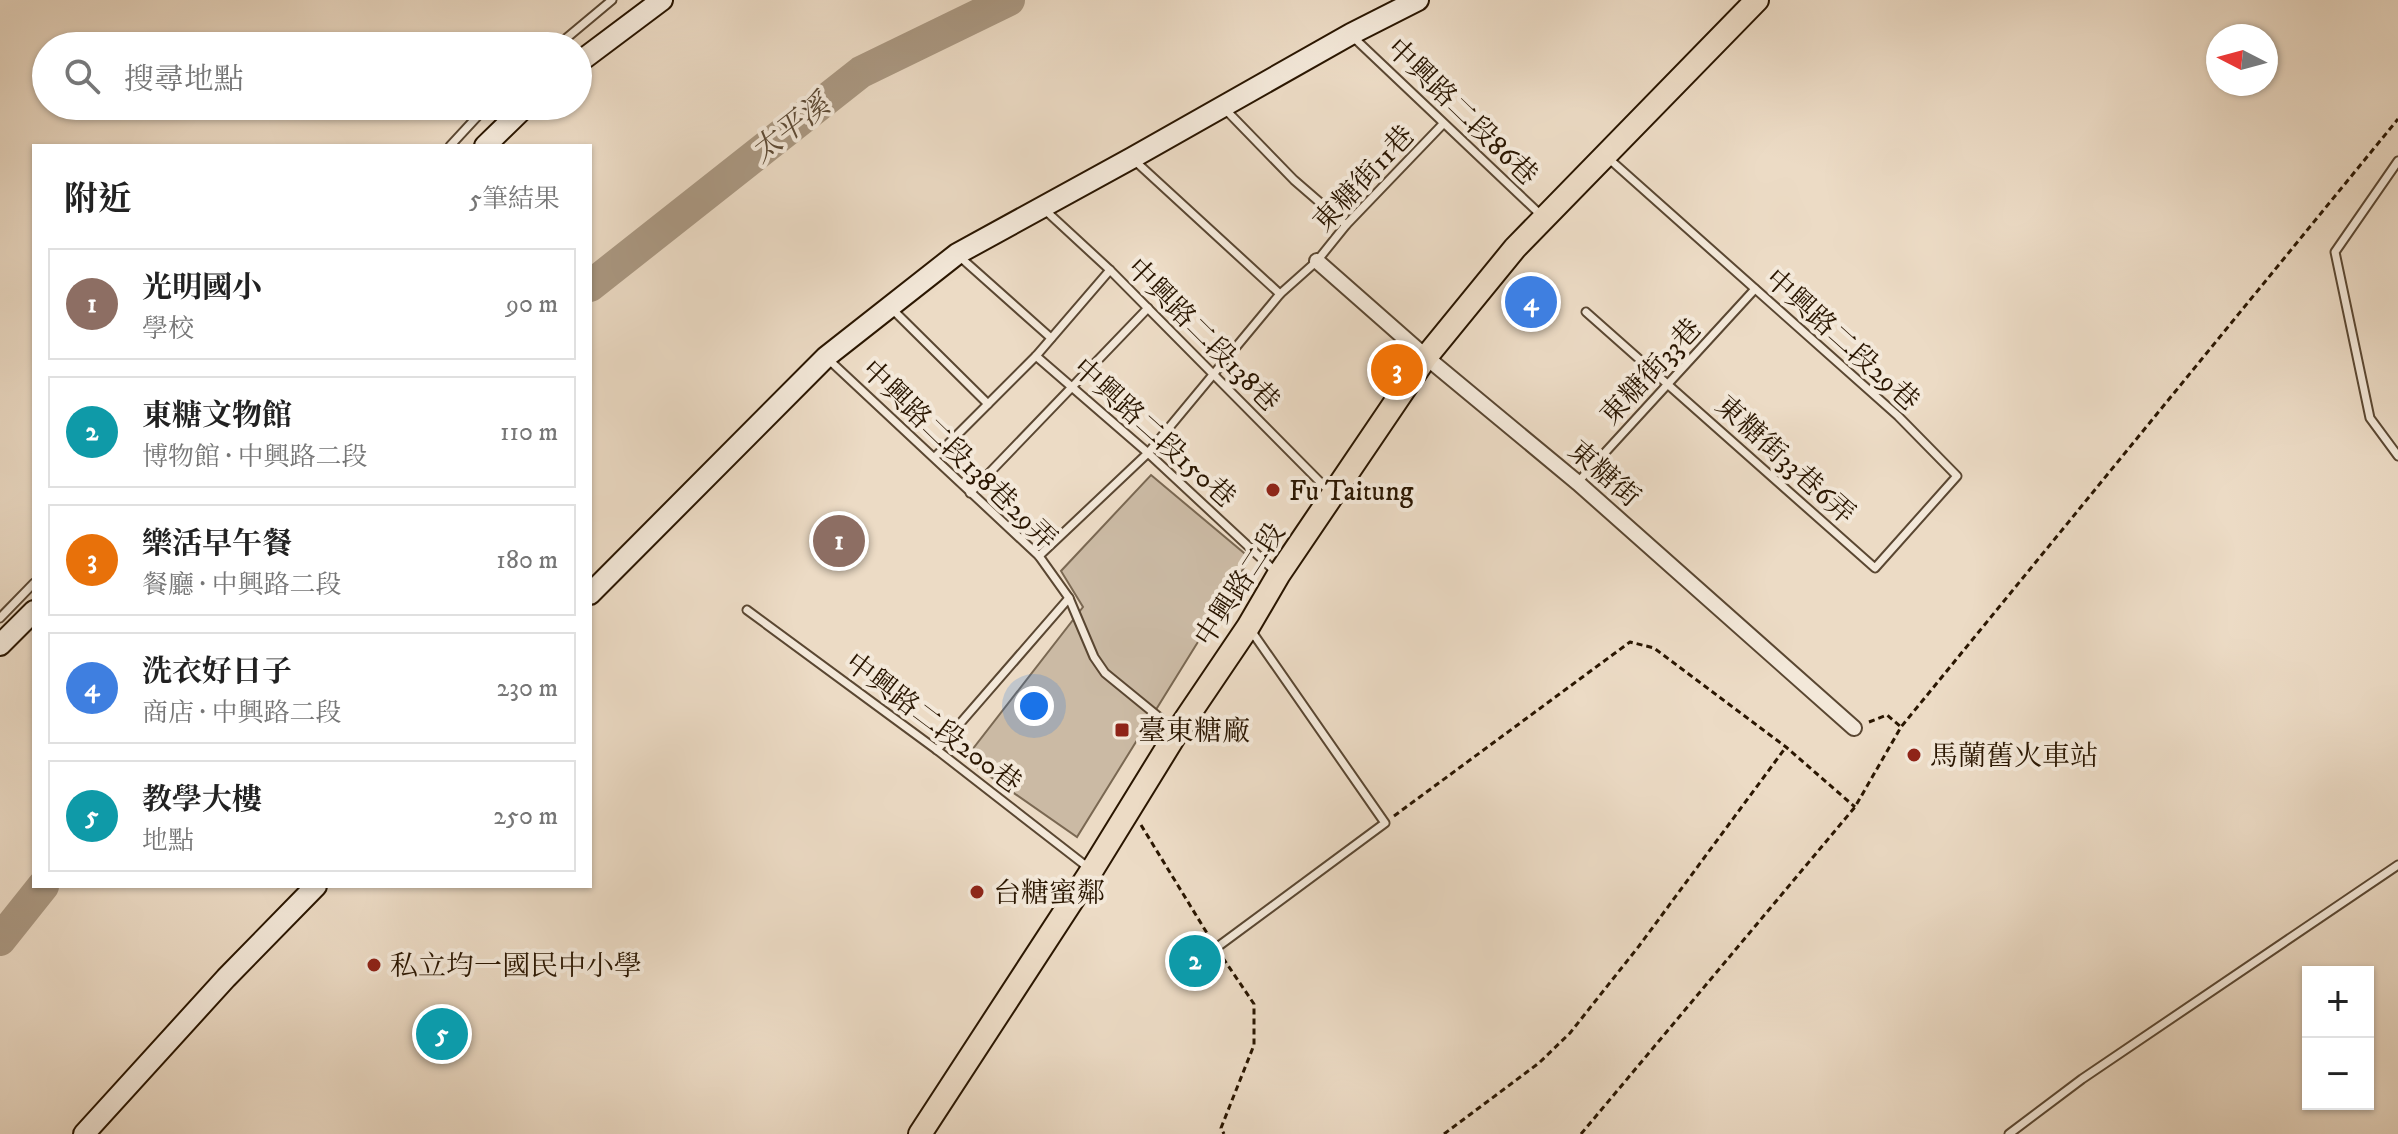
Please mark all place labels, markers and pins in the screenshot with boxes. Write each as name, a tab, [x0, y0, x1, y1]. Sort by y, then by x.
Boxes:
pin: 4	[1505, 272, 1557, 332]
pin: 3	[1371, 340, 1423, 400]
place label: Fu Taitung	[1289, 474, 1414, 509]
marker: Fu Taitung	[1264, 481, 1282, 499]
pin: 1	[813, 511, 865, 571]
place label: 臺東糖廠	[1138, 714, 1250, 749]
marker: 臺東糖廠	[1113, 721, 1131, 739]
place label: 馬蘭舊火車站	[1930, 739, 2098, 774]
marker: 馬蘭舊火車站	[1905, 746, 1923, 764]
place label: 台糖蜜鄰	[993, 876, 1105, 911]
marker: 台糖蜜鄰	[968, 883, 986, 901]
pin: 2	[1169, 931, 1221, 991]
place label: 私立均一國民中小學	[390, 949, 642, 984]
marker: 私立均一國民中小學	[365, 956, 383, 974]
pin: 5	[416, 1004, 468, 1064]

